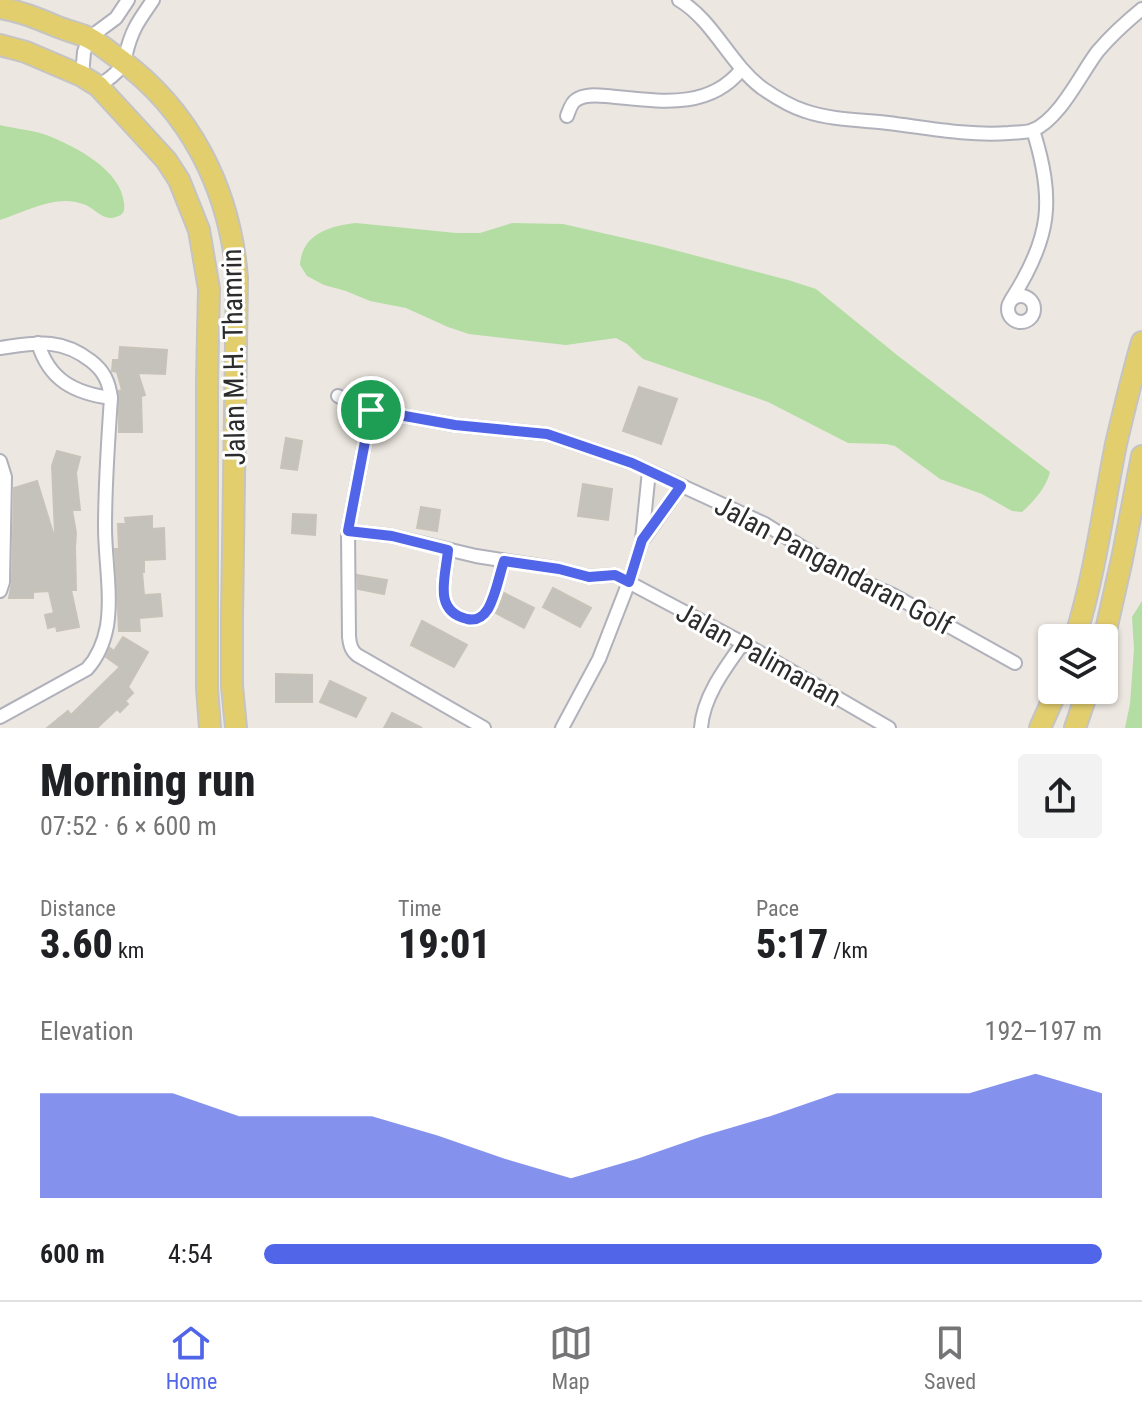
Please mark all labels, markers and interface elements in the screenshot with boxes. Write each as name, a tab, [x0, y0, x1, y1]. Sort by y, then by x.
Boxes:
street label: Jalan M.H. Thamrin	[215, 248, 252, 466]
pin	[337, 376, 405, 444]
icon: arrive	[349, 388, 393, 432]
street label: Jalan Pangandaran Golf	[709, 489, 958, 642]
street label: Jalan Palimanan	[671, 596, 847, 713]
map controls	[1038, 624, 1118, 704]
button: layers	[1038, 624, 1118, 704]
button: share	[1018, 754, 1102, 838]
text: Morning run	[40, 755, 256, 807]
text: 07:52 · 6 × 600 m	[40, 811, 217, 841]
text: Distance	[40, 896, 116, 921]
text: Time	[398, 896, 441, 921]
text: Pace	[756, 896, 799, 921]
text: 3.60	[40, 921, 113, 968]
text: 19:01	[398, 921, 491, 968]
text: 5:17	[756, 921, 828, 968]
text: km	[113, 938, 144, 963]
text: /km	[828, 938, 868, 963]
text: Elevation	[40, 1016, 134, 1046]
text: 192–197 m	[985, 1016, 1102, 1046]
text: 600 m	[40, 1239, 105, 1269]
text: 4:54	[168, 1239, 213, 1269]
tab: Home	[166, 1321, 217, 1394]
tab: Map	[549, 1321, 593, 1394]
tab: Saved	[924, 1321, 976, 1394]

